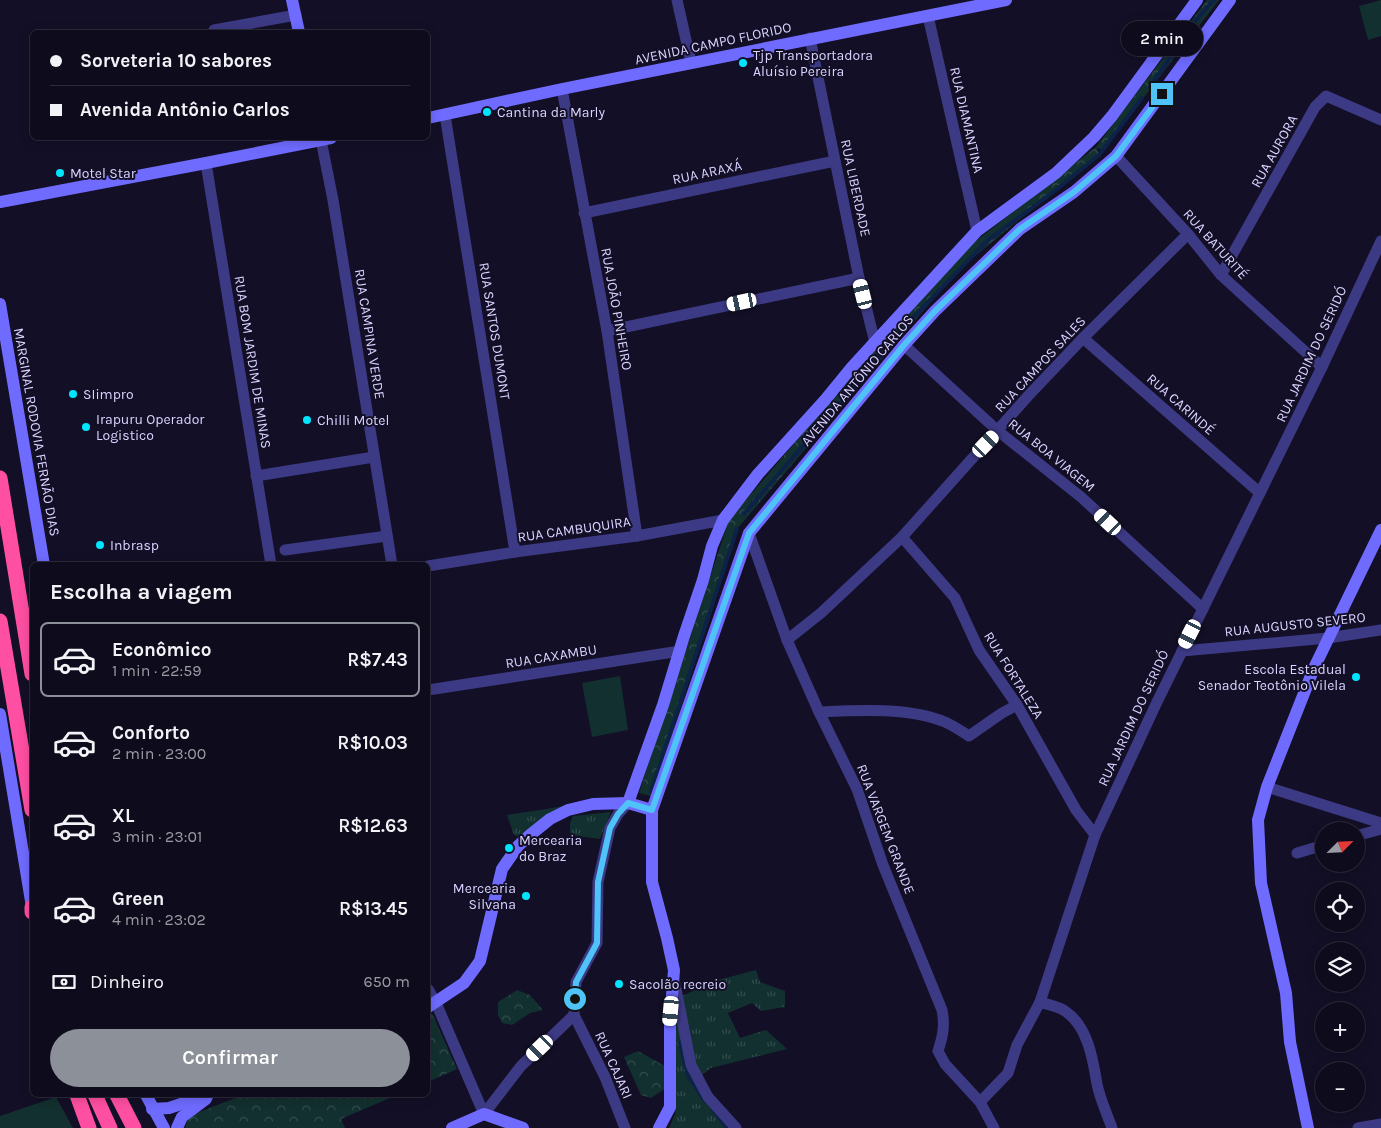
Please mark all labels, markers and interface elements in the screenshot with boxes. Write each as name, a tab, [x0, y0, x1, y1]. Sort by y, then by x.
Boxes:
street label: AVENIDA CAMPO FLORIDO	[633, 19, 793, 68]
callout: 2 min	[1121, 22, 1203, 56]
text: 2 min	[1140, 29, 1184, 48]
place label: Tjp Transportadora Aluísio Pereira	[753, 47, 873, 80]
text: Sorveteria 10 sabores	[80, 50, 272, 72]
marker: Tjp Transportadora Aluísio Pereira	[737, 57, 749, 69]
street label: RUA DIAMANTINA	[946, 65, 987, 175]
route end	[1151, 83, 1173, 105]
text: Avenida Antônio Carlos	[80, 99, 290, 121]
place label: Cantina da Marly	[497, 104, 606, 121]
marker: Cantina da Marly	[481, 106, 493, 118]
street label: RUA AURORA	[1247, 112, 1301, 191]
street label: RUA LIBERDADE	[837, 138, 874, 238]
street label: RUA ARAXÁ	[671, 156, 743, 188]
place label: Motel Star	[70, 165, 137, 182]
marker: Motel Star	[54, 167, 66, 179]
street label: RUA BATURITÉ	[1180, 205, 1252, 283]
street label: RUA JOÃO PINHEIRO	[597, 246, 636, 372]
street label: RUA SANTOS DUMONT	[475, 261, 514, 401]
street label: RUA CAMPINA VERDE	[351, 268, 388, 400]
street label: RUA BOM JARDIM DE MINAS	[230, 274, 275, 450]
car	[852, 278, 873, 310]
street label: RUA JARDIM DO SERIDÓ	[1272, 283, 1351, 425]
car	[725, 292, 758, 312]
street label: AVENIDA ANTÔNIO CARLOS	[797, 311, 917, 449]
street label: RUA CAMPOS SALES	[991, 313, 1089, 416]
street label: MARGINAL RODOVIA FERNÃO DIAS	[10, 327, 63, 538]
street label: RUA CARINDÉ	[1143, 369, 1219, 439]
place label: SIimpro	[83, 386, 134, 403]
marker: SIimpro	[67, 388, 79, 400]
place label: Irapuru Operador Logistico	[96, 411, 205, 444]
place label: Chilli Motel	[317, 412, 389, 429]
marker: Chilli Motel	[301, 414, 313, 426]
street label: RUA BOA VIAGEM	[1005, 415, 1099, 496]
marker: Irapuru Operador Logistico	[80, 421, 92, 433]
car	[970, 428, 1001, 460]
car	[1091, 506, 1124, 538]
street label: RUA CAMBUQUIRA	[516, 513, 632, 546]
place label: Inbrasp	[110, 537, 159, 554]
marker: Inbrasp	[94, 539, 106, 551]
text: Escolha a viagem	[50, 579, 233, 605]
street label: RUA AUGUSTO SEVERO	[1224, 609, 1367, 640]
car	[1176, 617, 1203, 651]
street label: RUA FORTALEZA	[980, 629, 1047, 722]
icon: car	[52, 637, 97, 682]
text: Econômico	[112, 639, 212, 661]
street label: RUA CAXAMBU	[504, 641, 598, 672]
street label: RUA JARDIM DO SERIDÓ	[1094, 647, 1173, 789]
text: R$7.43	[347, 649, 408, 671]
text: 1 min · 22:59	[112, 661, 201, 680]
place label: Escola Estadual Senador Teotônio Vilela	[1198, 661, 1346, 694]
marker: Escola Estadual Senador Teotônio Vilela	[1350, 671, 1362, 683]
icon: car	[52, 720, 97, 765]
text: Conforto	[112, 722, 190, 744]
text: R$10.03	[337, 732, 408, 754]
text: 2 min · 23:00	[112, 744, 206, 763]
street label: RUA VARGEM GRANDE	[853, 762, 918, 896]
icon: car	[52, 803, 97, 848]
text: XL	[112, 805, 134, 827]
text: R$12.63	[338, 815, 408, 837]
north arrow	[1315, 822, 1365, 872]
map controls	[1315, 822, 1365, 1112]
text: 3 min · 23:01	[112, 827, 202, 846]
place label: Mercearia do Braz	[519, 832, 582, 865]
marker: Mercearia do Braz	[503, 842, 515, 854]
place label: Mercearia Silvana	[453, 880, 516, 913]
button: locate	[1315, 882, 1365, 932]
icon: car	[52, 886, 97, 931]
text: Green	[112, 888, 164, 910]
marker: Mercearia Silvana	[520, 890, 532, 902]
text: R$13.45	[339, 898, 408, 920]
text: 4 min · 23:02	[112, 910, 206, 929]
button: layers	[1315, 942, 1365, 992]
icon: cash	[50, 968, 78, 996]
text: Dinheiro	[90, 971, 164, 993]
text: 650 m	[364, 972, 410, 991]
place label: Sacolão recreio	[629, 976, 726, 993]
marker: Sacolão recreio	[613, 978, 625, 990]
route start	[564, 988, 586, 1010]
car	[662, 995, 679, 1027]
button: +	[1315, 1002, 1365, 1052]
button: Confirmar	[50, 1029, 410, 1087]
street label: RUA CAJARI	[591, 1029, 636, 1102]
car	[523, 1032, 556, 1064]
button: −	[1315, 1062, 1365, 1112]

